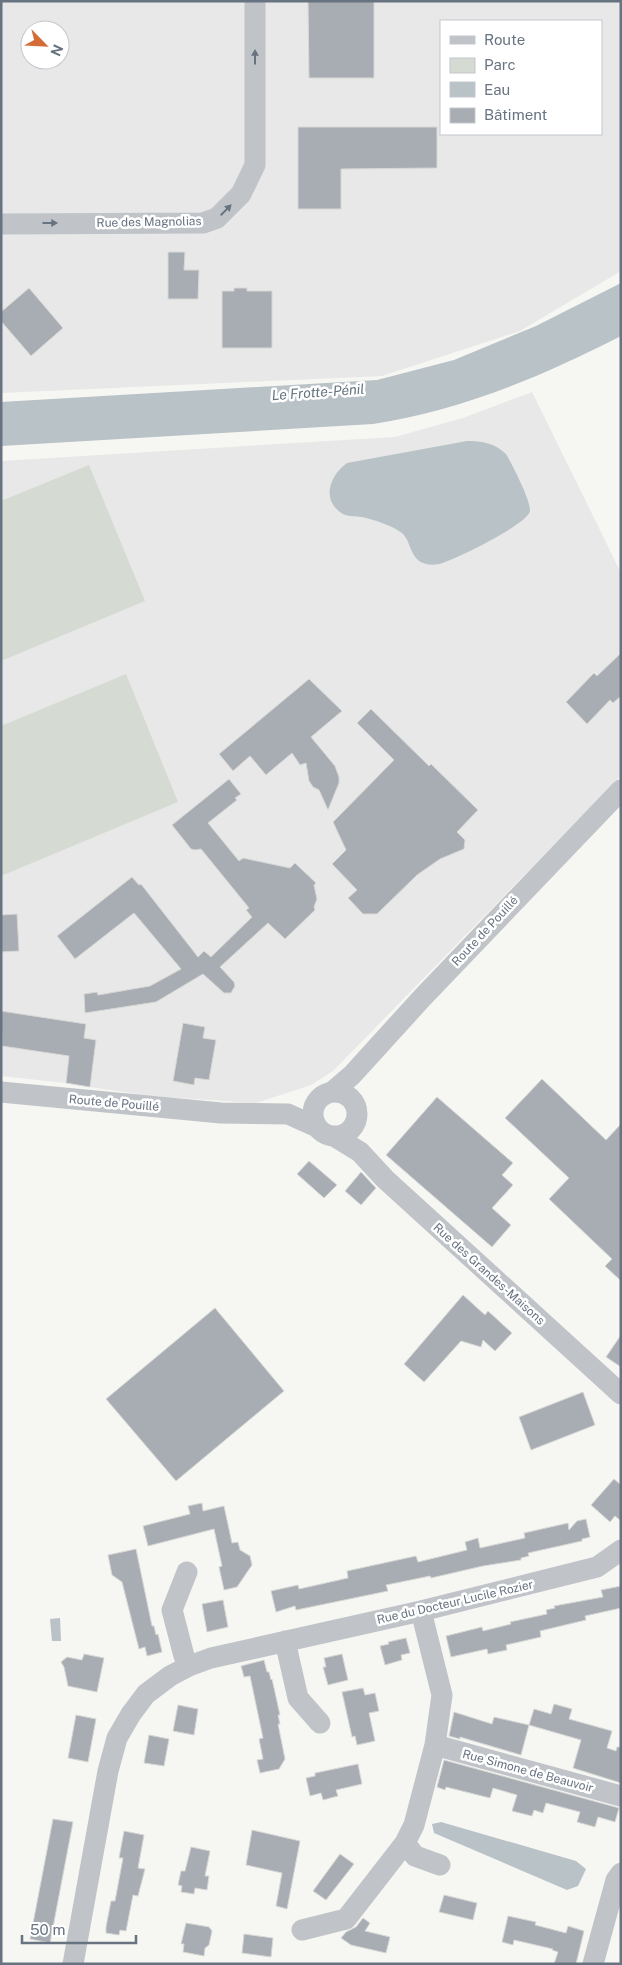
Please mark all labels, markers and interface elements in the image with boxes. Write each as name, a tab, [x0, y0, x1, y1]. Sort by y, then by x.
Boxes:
north arrow	[20, 20, 70, 70]
legend	[440, 20, 602, 135]
text: Route	[484, 31, 525, 48]
text: N	[47, 42, 66, 59]
one-way arrow	[251, 48, 259, 64]
text: Parc	[484, 56, 516, 73]
text: Eau	[484, 81, 510, 98]
text: Bâtiment	[484, 106, 547, 123]
one-way arrow	[220, 204, 232, 216]
street label: Rue des Magnolias	[96, 214, 202, 230]
one-way arrow	[42, 219, 58, 227]
water label: Le Frotte-Pénil	[271, 381, 365, 403]
street label: Route de Pouillé	[449, 893, 521, 969]
street label: Route de Pouillé	[68, 1092, 160, 1114]
street label: Rue des Grandes-Maisons	[430, 1220, 548, 1328]
street label: Rue du Docteur Lucile Rozier	[375, 1577, 535, 1627]
street label: Rue Simone de Beauvoir	[461, 1747, 595, 1795]
scale bar	[22, 1912, 136, 1944]
text: 50 m	[30, 1921, 65, 1938]

